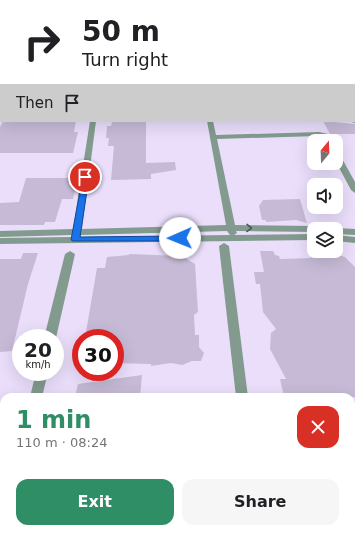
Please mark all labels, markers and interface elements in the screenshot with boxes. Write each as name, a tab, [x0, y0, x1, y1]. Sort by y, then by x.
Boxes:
text: 50 m	[82, 15, 160, 48]
icon: right	[16, 16, 68, 68]
text: Turn right	[82, 49, 168, 70]
icon: arrive	[61, 92, 83, 114]
text: Then	[16, 94, 53, 112]
north arrow	[307, 134, 343, 170]
map controls	[307, 134, 343, 258]
pin	[68, 160, 102, 194]
icon: arrive	[74, 166, 96, 188]
button: sound	[307, 178, 343, 214]
position arrow	[159, 217, 201, 259]
button: layers	[307, 222, 343, 258]
one-way arrow	[246, 224, 252, 232]
speed limit sign: 30	[72, 329, 124, 381]
text: 20	[24, 338, 52, 362]
text: km/h	[25, 359, 51, 370]
text: 1 min	[16, 406, 91, 434]
button: close	[297, 406, 339, 448]
text: 110 m · 08:24	[16, 435, 107, 450]
button: Exit	[16, 479, 174, 525]
button: Share	[182, 479, 339, 525]

